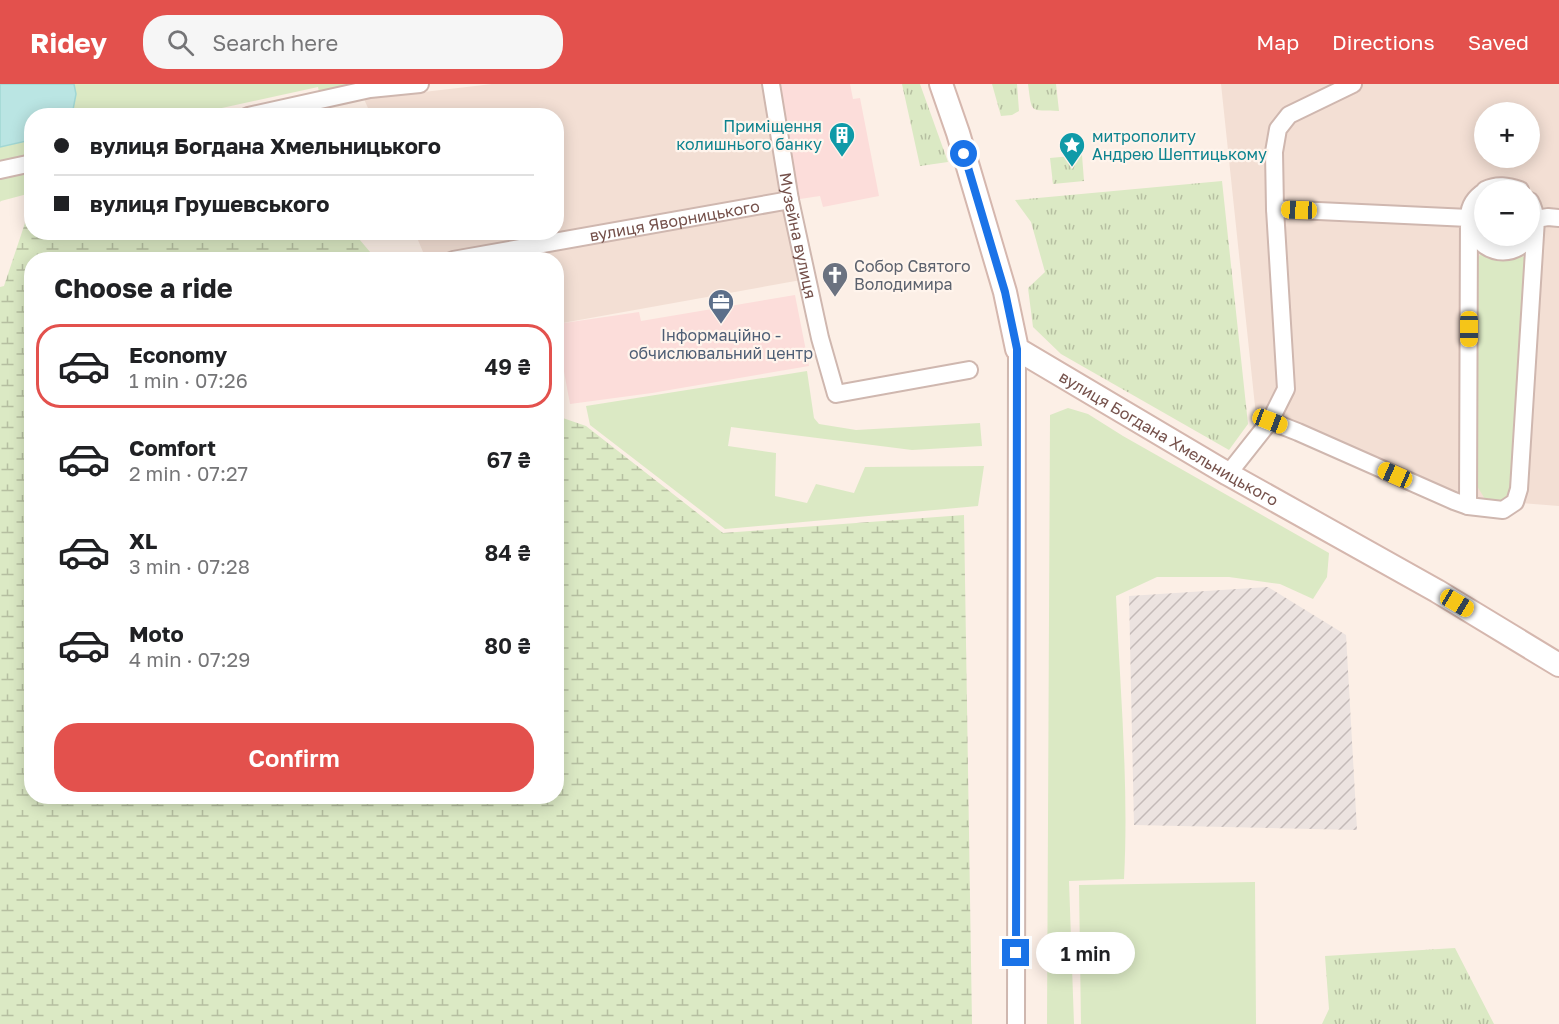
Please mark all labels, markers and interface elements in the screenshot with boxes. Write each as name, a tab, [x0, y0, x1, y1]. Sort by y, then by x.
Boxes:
search box	[143, 15, 563, 69]
text: Ridey	[30, 26, 107, 59]
icon: search	[164, 26, 197, 59]
text: Search here	[212, 29, 338, 56]
text: Map	[1256, 29, 1299, 55]
text: Directions	[1332, 29, 1435, 55]
text: Saved	[1468, 29, 1529, 55]
map controls	[1474, 102, 1540, 246]
button: +	[1474, 102, 1540, 168]
place label: Приміщення колишнього банку	[676, 116, 822, 154]
building icon: Приміщення колишнього банку	[827, 120, 857, 158]
place label: митрополиту Андрею Шептицькому	[1092, 126, 1267, 164]
place icon: митрополиту Андрею Шептицькому	[1057, 130, 1087, 168]
text: вулиця Богдана Хмельницького	[90, 132, 441, 159]
route start	[950, 140, 977, 167]
street label: Музейна вулиця	[776, 171, 821, 300]
button: −	[1474, 180, 1540, 246]
text: вулиця Грушевського	[90, 190, 329, 217]
street label: вулиця Яворницького	[588, 196, 761, 246]
car	[1281, 200, 1317, 220]
place label: Собор Святого Володимира	[854, 256, 971, 294]
church icon: Собор Святого Володимира	[820, 260, 850, 298]
text: Choose a ride	[54, 272, 233, 304]
office icon: Інформаційно - обчислювальний центр	[706, 287, 736, 325]
car	[1460, 311, 1478, 347]
place label: Інформаційно - обчислювальний центр	[629, 325, 813, 363]
icon: car	[57, 339, 111, 393]
text: Economy	[129, 341, 227, 368]
text: 49 ₴	[485, 353, 531, 380]
street label: вулиця Богдана Хмельницького	[1056, 366, 1282, 510]
text: 1 min · 07:26	[129, 368, 248, 392]
car	[1250, 406, 1290, 436]
icon: car	[57, 432, 111, 486]
text: Comfort	[129, 434, 216, 461]
text: 67 ₴	[486, 446, 531, 473]
car	[1375, 459, 1415, 491]
text: 2 min · 07:27	[129, 461, 248, 485]
icon: car	[57, 525, 111, 579]
text: XL	[129, 527, 157, 554]
text: 84 ₴	[484, 539, 531, 566]
text: 3 min · 07:28	[129, 554, 250, 578]
car	[1437, 586, 1477, 620]
icon: car	[57, 618, 111, 672]
text: Moto	[129, 620, 184, 647]
text: 80 ₴	[484, 632, 531, 659]
text: 4 min · 07:29	[129, 647, 250, 671]
button: Confirm	[54, 723, 534, 792]
callout: 1 min	[1037, 932, 1136, 974]
route end	[1002, 939, 1029, 966]
text: 1 min	[1060, 941, 1111, 965]

